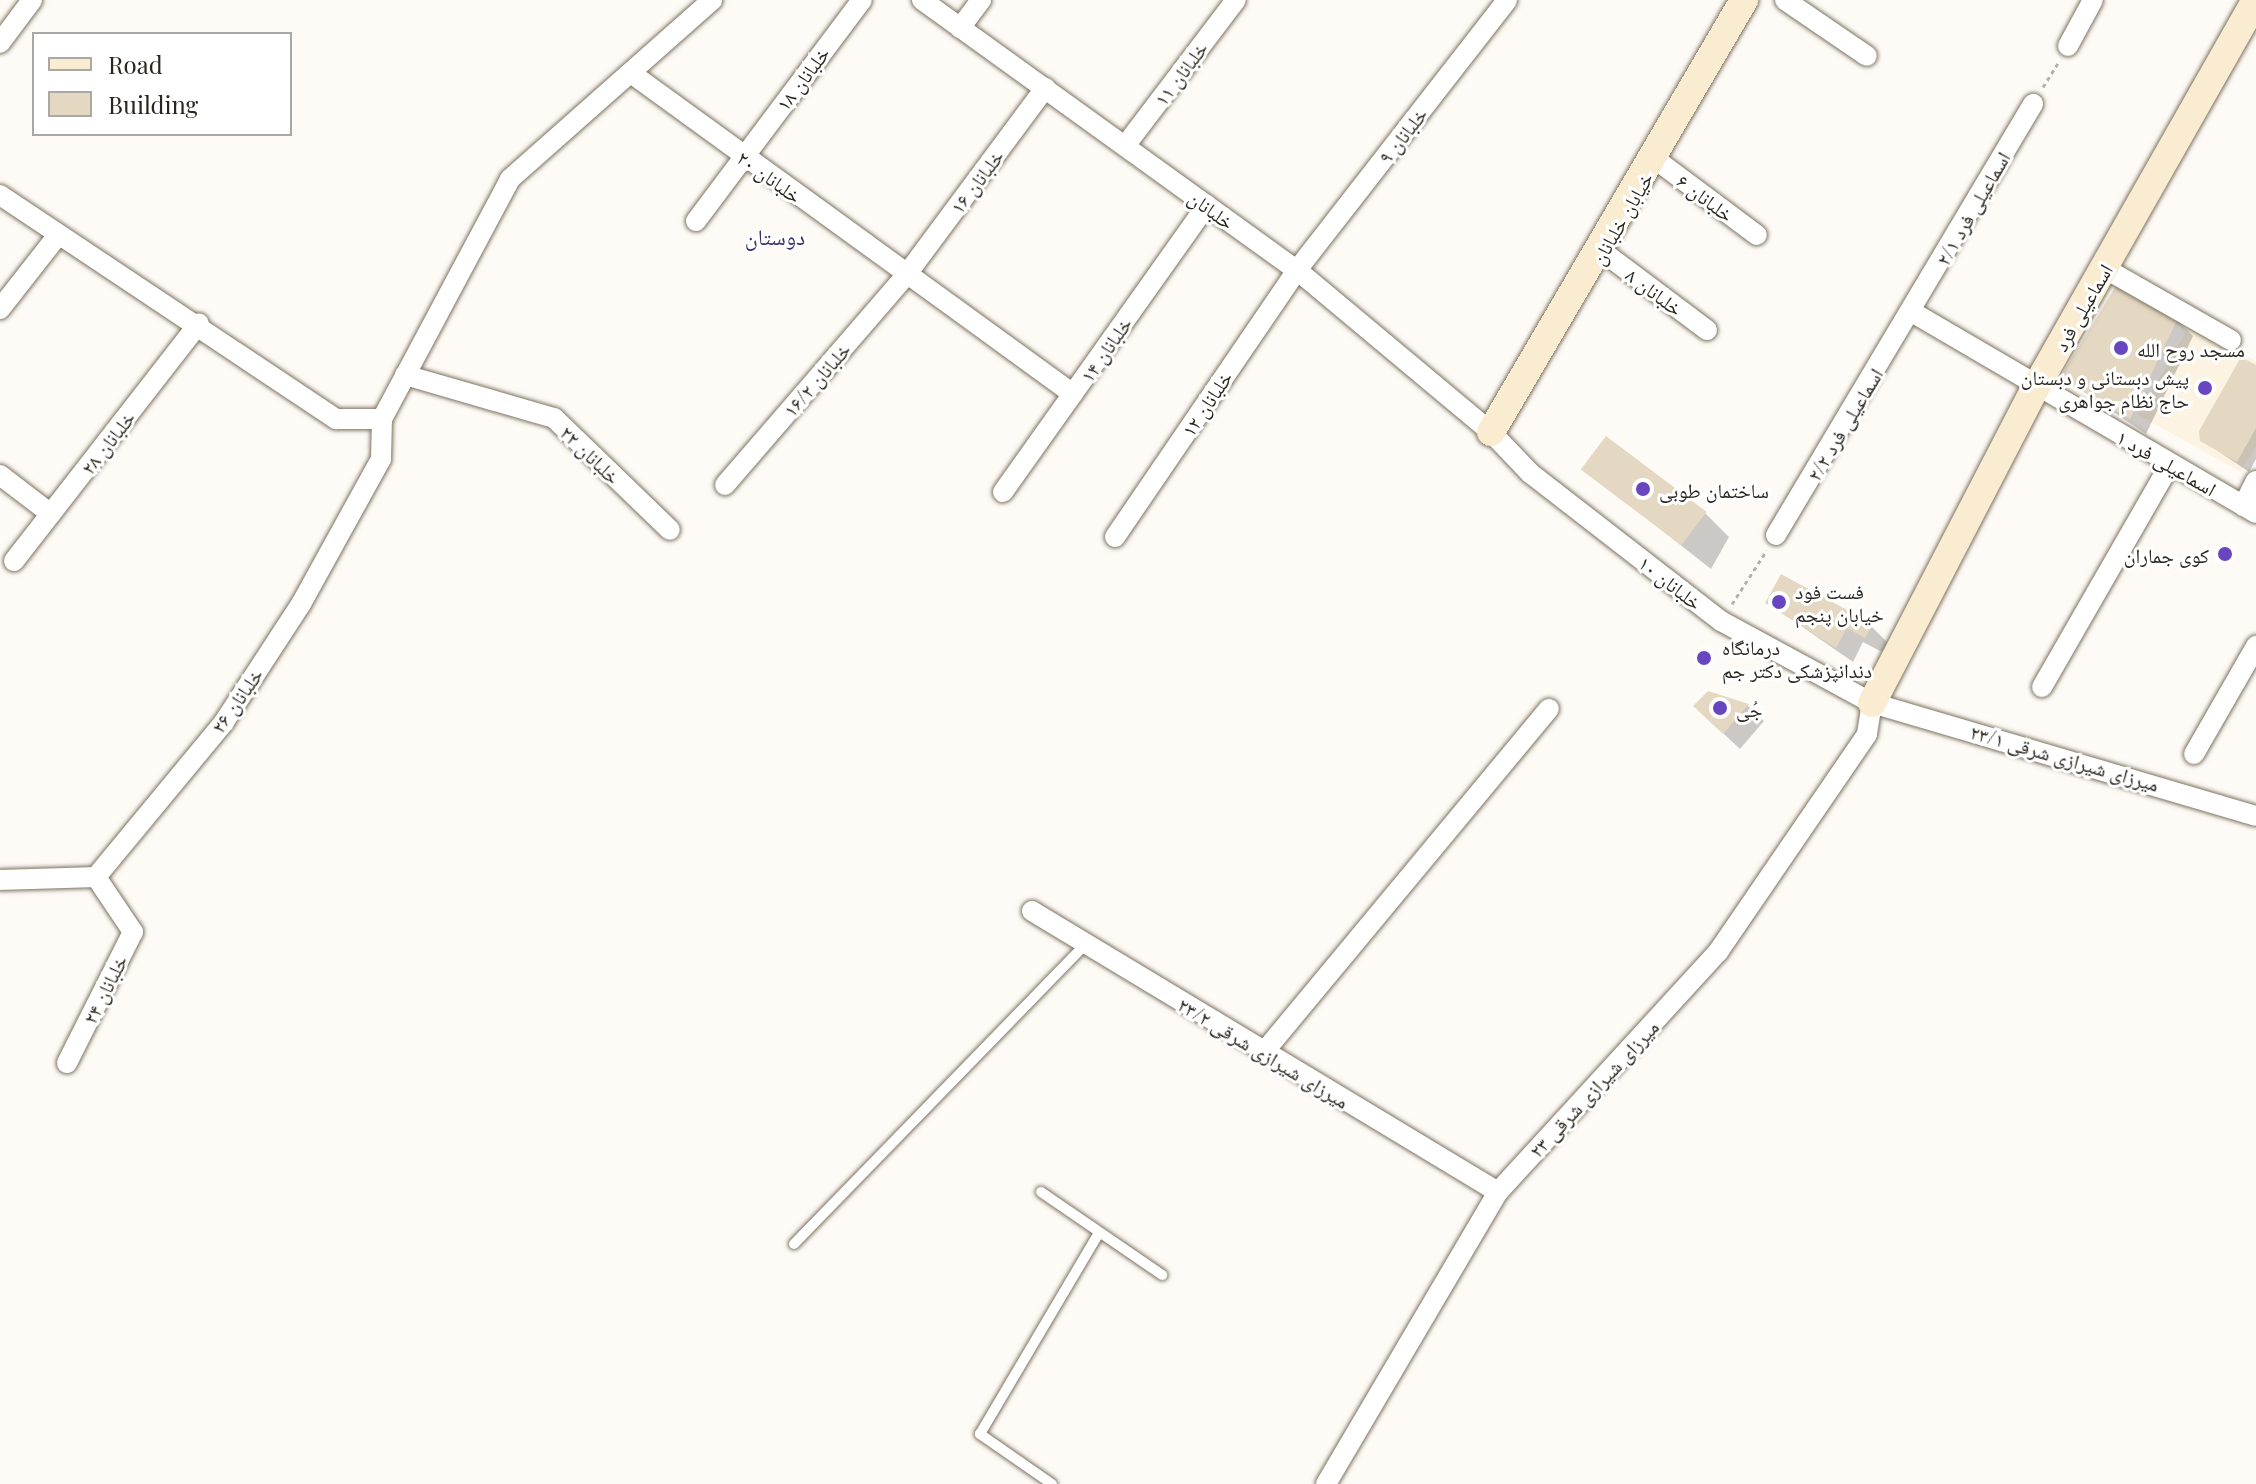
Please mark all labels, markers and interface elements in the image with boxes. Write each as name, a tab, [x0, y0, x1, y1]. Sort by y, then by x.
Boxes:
legend	[32, 32, 292, 136]
street label: ۱۱ خلبانان	[1148, 36, 1212, 110]
street label: ۱۸ خلبانان	[770, 41, 834, 115]
text: Road	[108, 48, 163, 80]
text: Building	[108, 88, 198, 120]
street label: ۹ خلبانان	[1373, 102, 1431, 168]
street label: ۱۶ خلبانان	[944, 144, 1008, 218]
street label: ۲۰ خلبانان	[733, 145, 807, 207]
street label: ۲/۱ اسماعیلی فرد	[1930, 147, 2014, 269]
street label: خیابان خلبانان	[1585, 167, 1657, 269]
street label: ۶ خلبانان	[1673, 168, 1739, 226]
street label: خلبانان	[1184, 184, 1240, 234]
district label: دوستان	[745, 224, 805, 250]
street label: اسماعیلی فرد	[2047, 259, 2117, 355]
street label: ۸ خلبانان	[1622, 262, 1688, 320]
street label: ۱۴ خلبانان	[1074, 312, 1136, 386]
place label: مسجد روح الله	[2137, 336, 2245, 360]
street label: ۱۶/۲ خلبانان	[777, 337, 855, 421]
marker: مسجد روح الله	[2112, 339, 2130, 357]
street label: ۲/۲ اسماعیلی فرد	[1801, 363, 1887, 485]
place label: پیش دبستانی و دبستان حاج نظام جواهری	[2021, 364, 2189, 411]
street label: ۱۲ خلبانان	[1175, 366, 1237, 440]
marker: پیش دبستانی و دبستان حاج نظام جواهری	[2196, 379, 2214, 397]
street label: ۲۸ خلبانان	[75, 406, 139, 478]
street label: ۲۲ خلبانان	[556, 420, 626, 488]
street label: ۱ اسماعیلی فرد	[2113, 424, 2221, 500]
place label: ساختمان طوبی	[1659, 477, 1769, 501]
marker: ساختمان طوبی	[1634, 480, 1652, 498]
place label: کوی جماران	[2124, 542, 2209, 566]
marker: کوی جماران	[2216, 545, 2234, 563]
street label: ۱۰ خلبانان	[1635, 550, 1707, 614]
place label: فست فود خیابان پنجم	[1795, 578, 1884, 625]
marker: فست فود خیابان پنجم	[1770, 593, 1788, 611]
place label: درمانگاه دندانپزشکی دکتر جم	[1722, 634, 1872, 681]
marker: درمانگاه دندانپزشکی دکتر جم	[1693, 647, 1715, 669]
street label: ۲۶ خلبانان	[205, 663, 267, 737]
place label: جُی	[1736, 696, 1762, 720]
marker: جُی	[1711, 699, 1729, 717]
street label: ۲۳/۱ میرزای شیرازی شرقی	[1968, 719, 2162, 795]
street label: ۲۴ خلبانان	[77, 951, 131, 1027]
street label: ۲۳/۲ میرزای شیرازی شرقی	[1174, 991, 1354, 1113]
street label: ۲۳ میرزای شیرازی شرقی	[1523, 1014, 1663, 1162]

